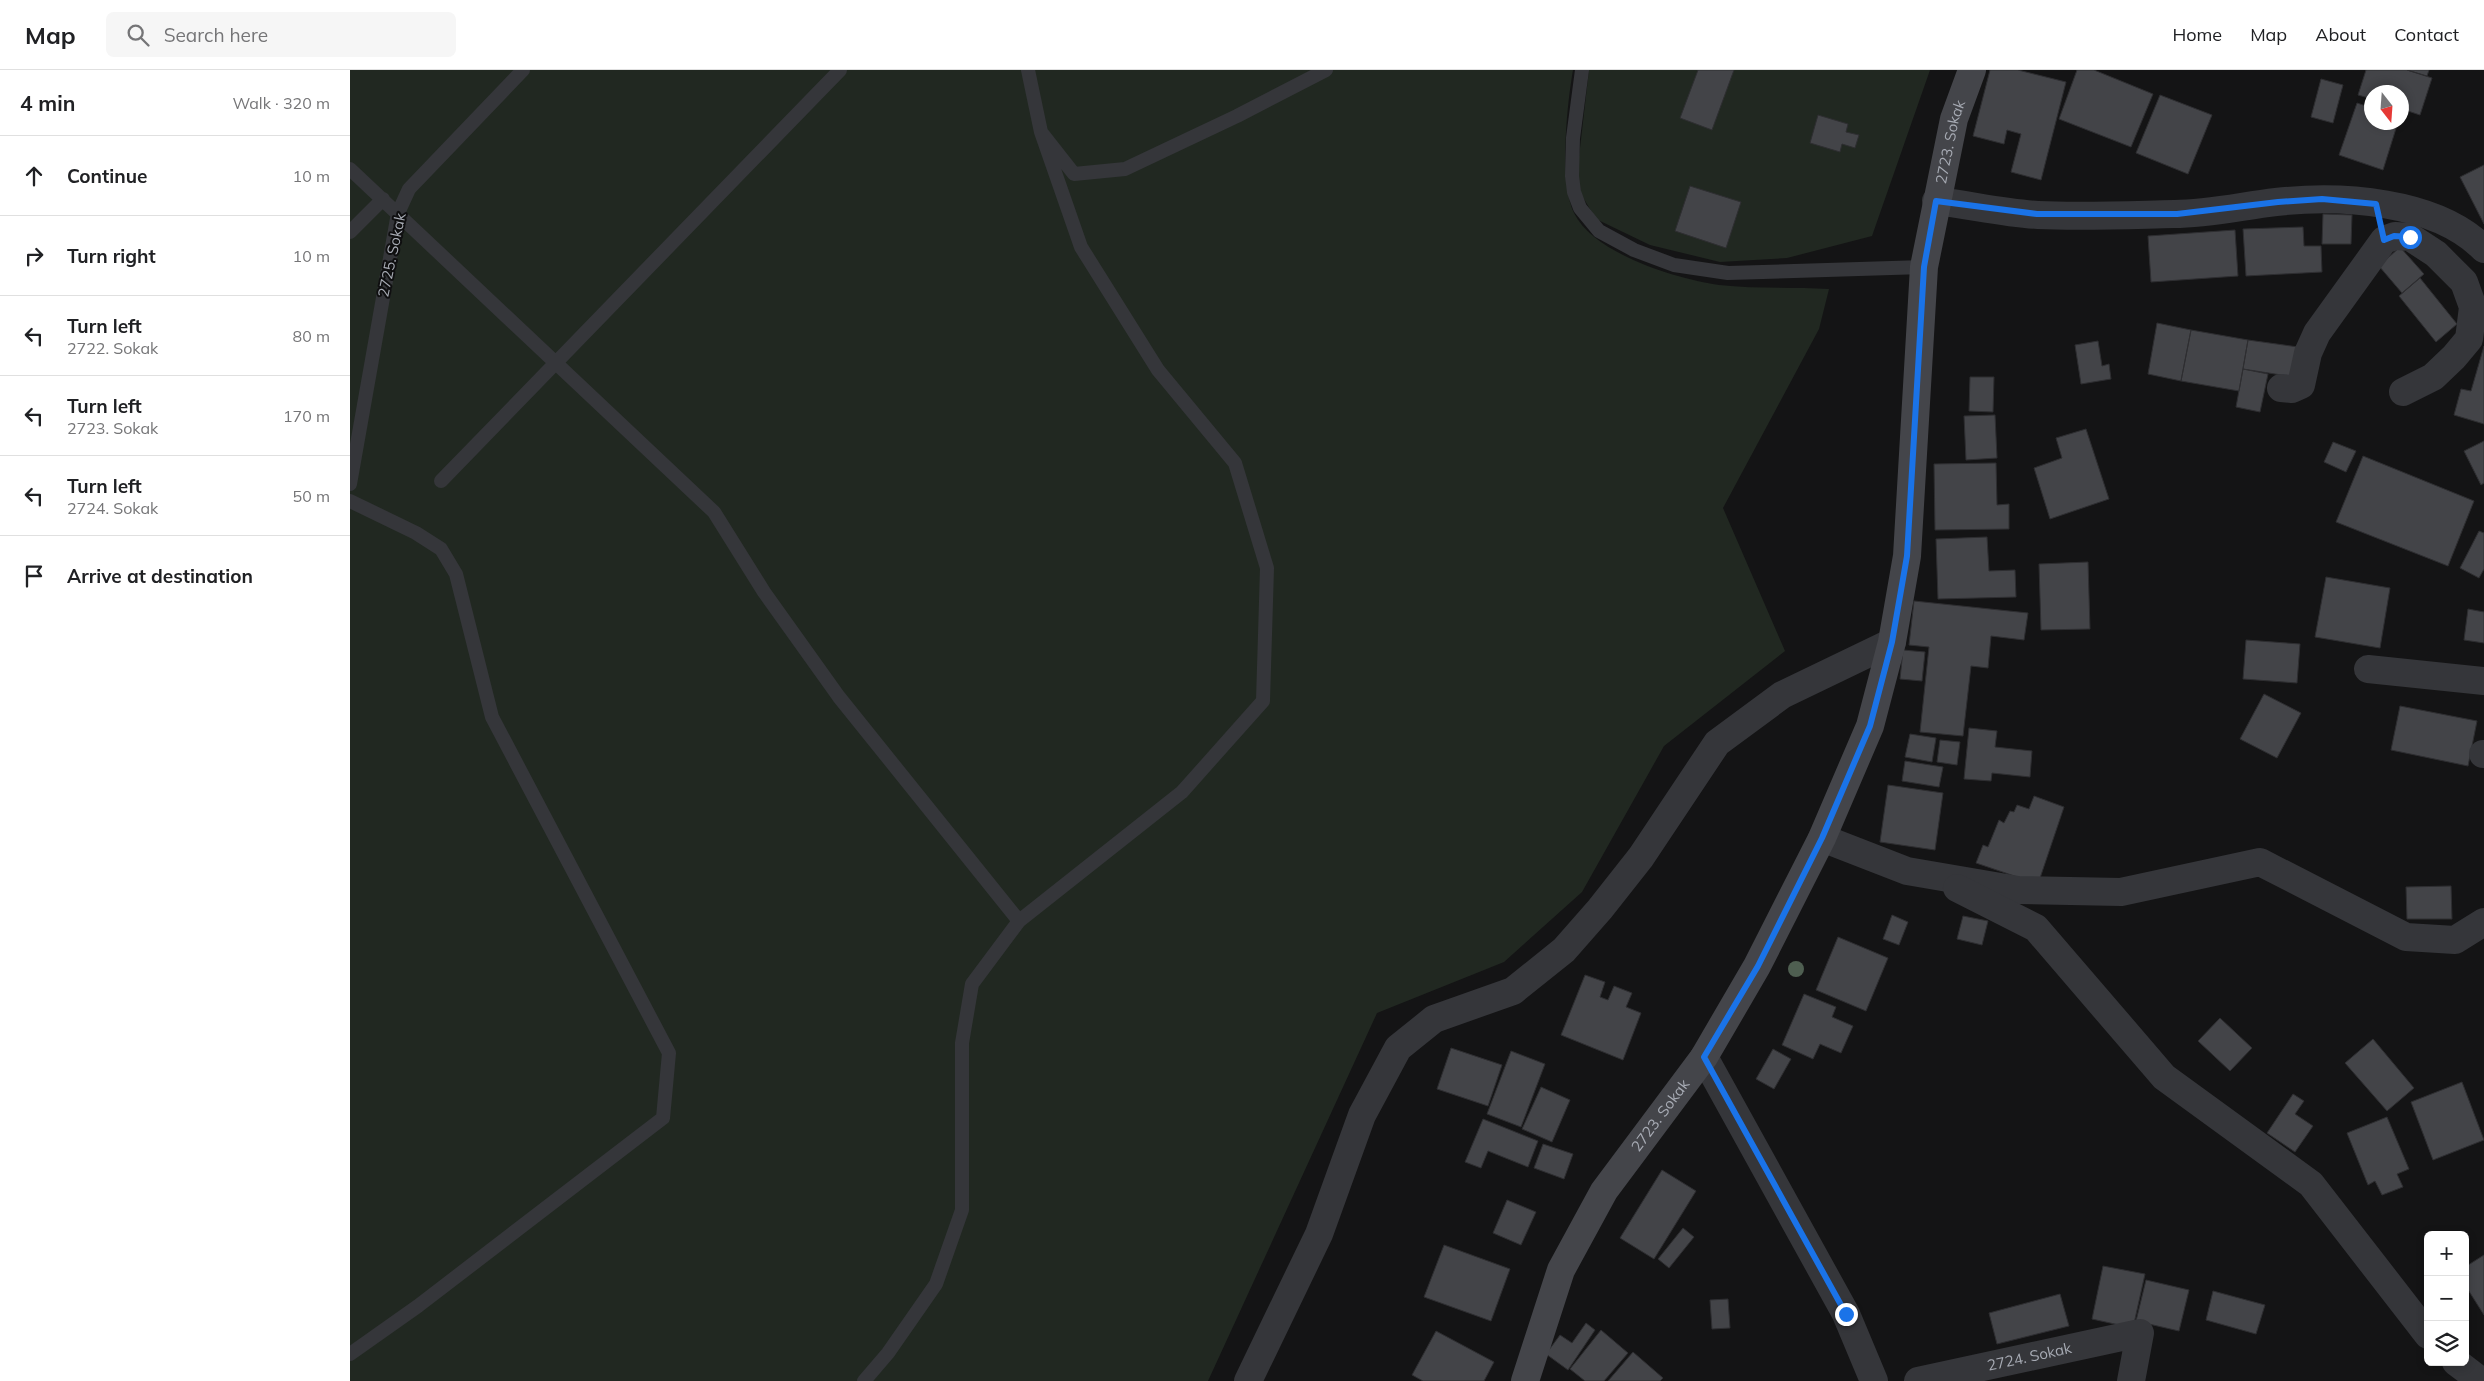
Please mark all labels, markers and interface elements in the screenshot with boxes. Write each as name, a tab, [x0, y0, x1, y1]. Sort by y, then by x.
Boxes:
search box	[106, 12, 456, 57]
text: Map	[25, 20, 76, 50]
icon: search	[124, 21, 152, 49]
text: Search here	[164, 23, 268, 47]
text: Home	[2172, 23, 2222, 46]
text: Map	[2250, 23, 2287, 46]
text: About	[2315, 23, 2366, 46]
text: Contact	[2394, 23, 2459, 46]
north arrow	[2364, 85, 2409, 130]
text: 4 min	[20, 90, 75, 116]
text: Walk · 320 m	[232, 93, 330, 113]
street label: 2723. Sokak	[1931, 97, 1969, 186]
icon: ahead	[20, 162, 48, 190]
text: Continue	[67, 164, 147, 188]
text: 10 m	[293, 166, 330, 186]
street label: 2725. Sokak	[373, 211, 410, 299]
route start	[2399, 226, 2422, 249]
icon: right	[20, 242, 48, 270]
text: Turn right	[67, 244, 156, 268]
text: 10 m	[293, 246, 330, 266]
text: Turn left	[67, 314, 142, 338]
icon: left	[20, 322, 48, 350]
text: 80 m	[293, 326, 330, 346]
text: 2722. Sokak	[67, 338, 158, 358]
text: Turn left	[67, 394, 142, 418]
icon: left	[20, 402, 48, 430]
text: 170 m	[283, 406, 330, 426]
text: 2723. Sokak	[67, 418, 158, 438]
text: Turn left	[67, 474, 142, 498]
icon: left	[20, 482, 48, 510]
text: 50 m	[293, 486, 330, 506]
text: 2724. Sokak	[67, 498, 158, 518]
icon: arrive	[20, 562, 48, 590]
text: Arrive at destination	[67, 564, 253, 588]
street label: 2723. Sokak	[1627, 1075, 1693, 1155]
map controls	[2424, 1231, 2469, 1366]
button: +	[2424, 1231, 2469, 1276]
button: −	[2424, 1276, 2469, 1321]
route end	[1835, 1303, 1858, 1326]
button: layers	[2424, 1321, 2469, 1366]
street label: 2724. Sokak	[1985, 1338, 2073, 1375]

